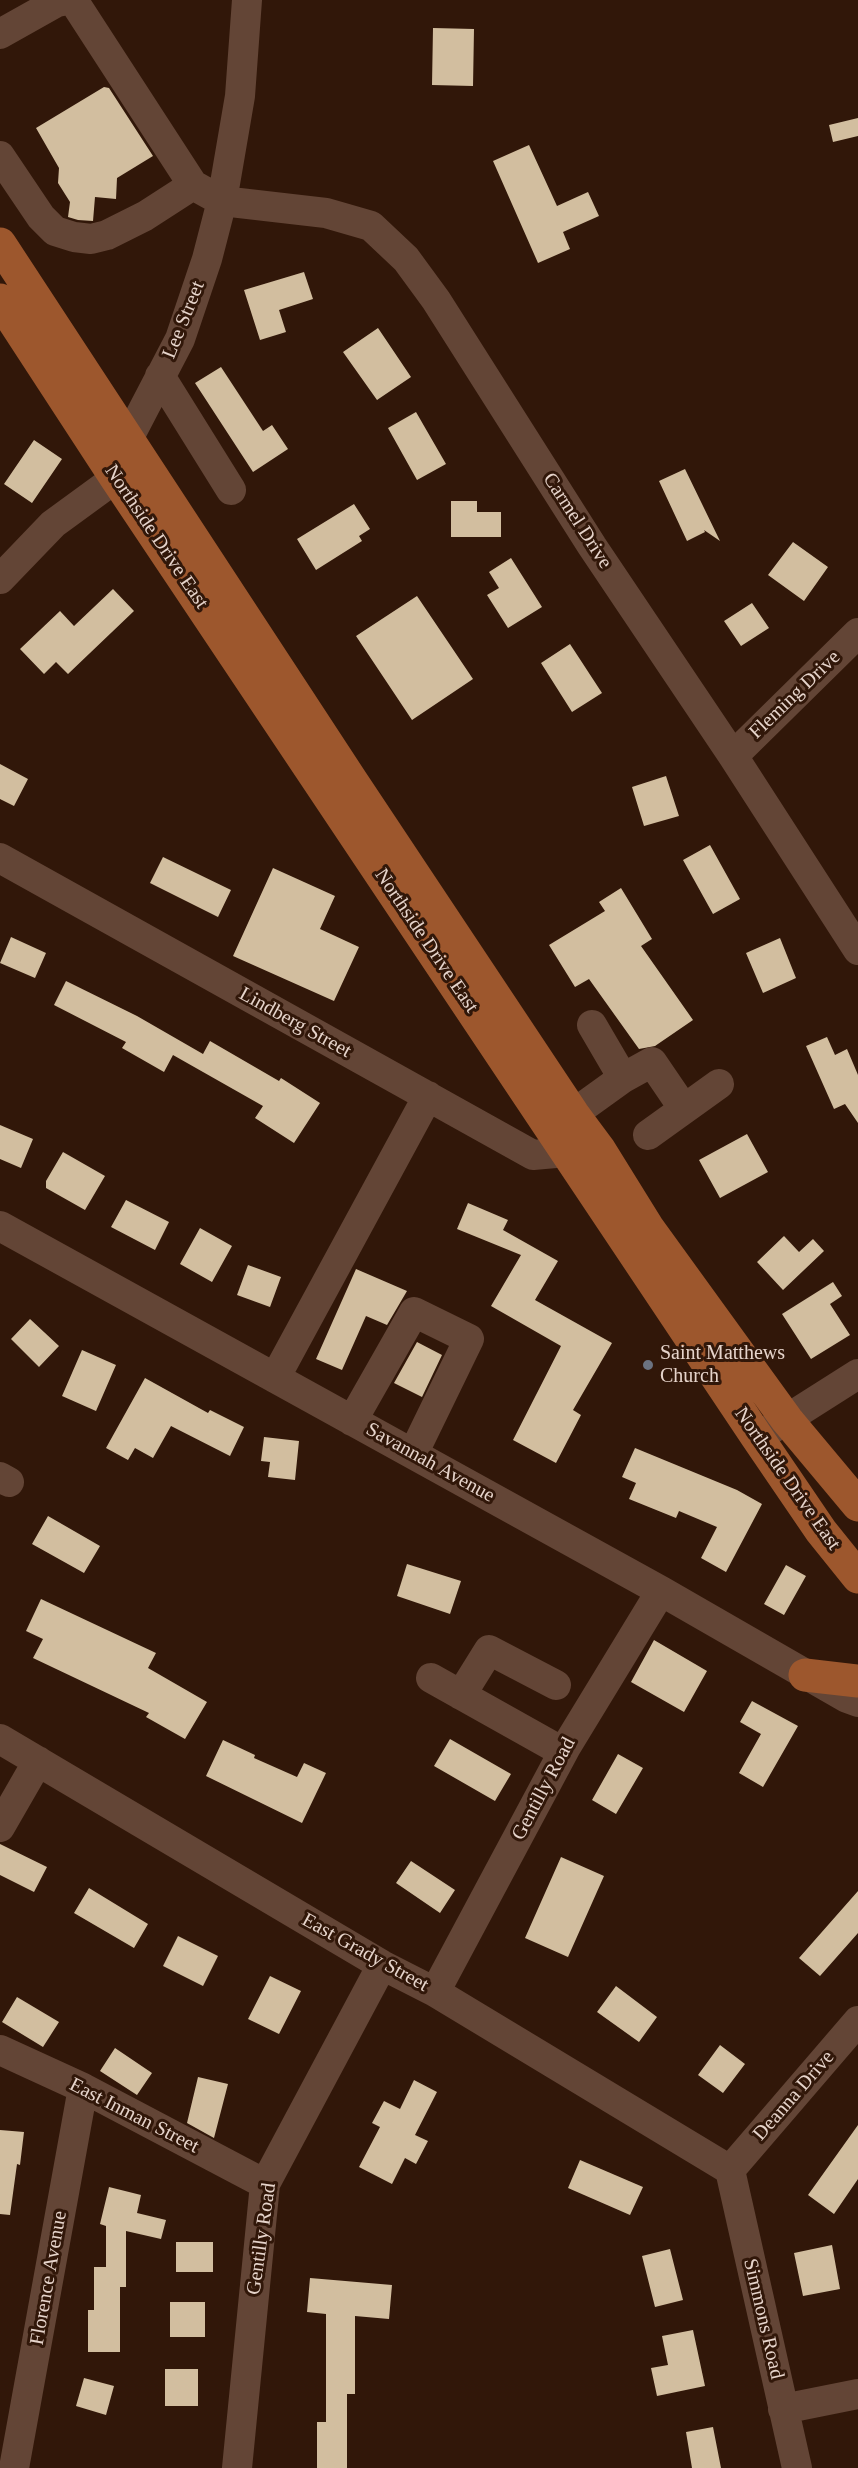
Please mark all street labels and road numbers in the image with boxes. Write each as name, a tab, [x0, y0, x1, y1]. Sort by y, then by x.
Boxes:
street label: Lee Street	[158, 278, 210, 362]
street label: Northside Drive East	[99, 460, 213, 614]
street label: Carmel Drive	[537, 469, 617, 573]
street label: Fleming Drive	[745, 646, 845, 744]
street label: Northside Drive East	[369, 864, 483, 1018]
street label: Lindberg Street	[235, 982, 355, 1064]
street label: Northside Drive East	[729, 1403, 845, 1555]
street label: Savannah Avenue	[361, 1418, 499, 1508]
street label: Gentilly Road	[507, 1734, 581, 1844]
street label: East Grady Street	[297, 1908, 433, 1998]
street label: Deanna Drive	[748, 2046, 840, 2146]
street label: East Inman Street	[65, 2073, 203, 2159]
street label: Gentilly Road	[242, 2181, 282, 2297]
street label: Florence Avenue	[25, 2209, 73, 2347]
street label: Simmons Road	[737, 2256, 789, 2382]

